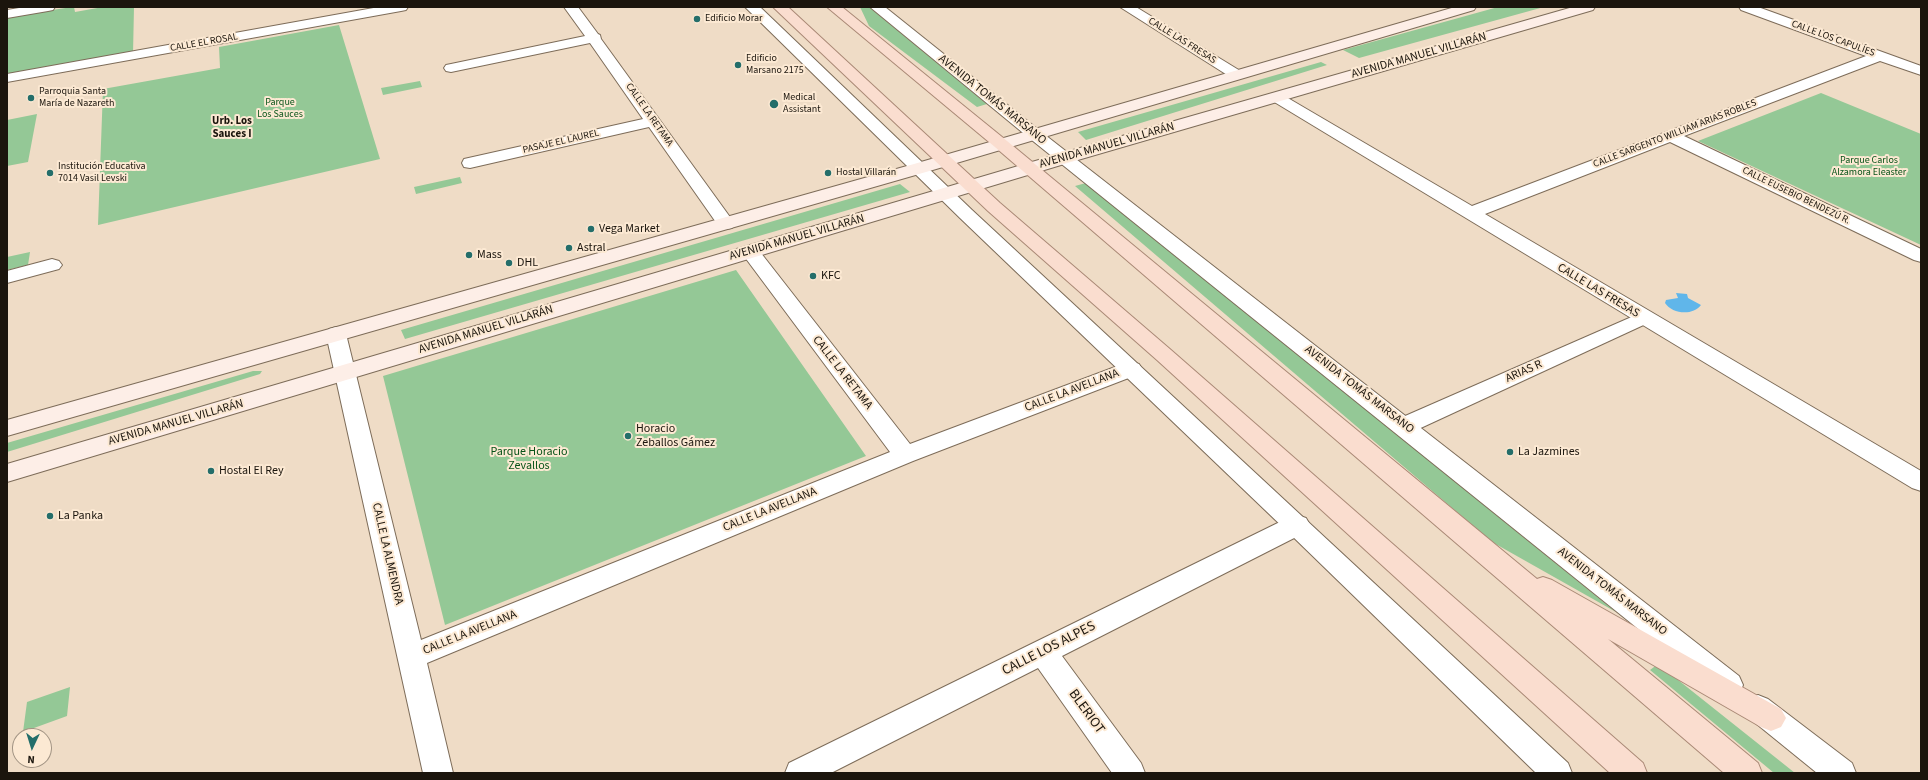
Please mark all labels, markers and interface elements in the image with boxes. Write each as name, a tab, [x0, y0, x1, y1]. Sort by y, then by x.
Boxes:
place label: Edificio Morar	[705, 13, 762, 25]
marker: Edificio Morar	[692, 14, 702, 24]
street label: CALLE LAS FRESAS	[1146, 15, 1218, 67]
street label: CALLE LOS CAPULÍES	[1790, 18, 1876, 60]
street label: AVENIDA MANUEL VILLARÁN	[1350, 30, 1488, 82]
street label: CALLE EL ROSAL	[169, 31, 239, 55]
street label: AVENIDA TOMÁS MARSANO	[935, 52, 1049, 148]
place label: Edificio Marsano 2175	[746, 53, 804, 76]
marker: Edificio Marsano 2175	[733, 60, 743, 70]
street label: CALLE LA RETAMA	[623, 81, 675, 149]
place label: Parroquia Santa María de Nazareth	[39, 86, 114, 110]
place label: Medical Assistant	[783, 92, 821, 116]
marker: Parroquia Santa María de Nazareth	[26, 93, 36, 103]
park label: Parque Los Sauces	[257, 97, 303, 120]
street label: CALLE SARGENTO WILLIAM ARIAS ROBLES	[1592, 97, 1758, 171]
marker: Medical Assistant	[768, 98, 780, 110]
district label: Urb. Los Sauces I	[212, 115, 252, 141]
street label: AVENIDA MANUEL VILLARÁN	[1038, 120, 1176, 172]
street label: PASAJE EL LAUREL	[522, 127, 600, 157]
park label: Parque Carlos Alzamora Eleaster	[1832, 155, 1906, 178]
place label: Institución Educativa 7014 Vasil Levski	[58, 161, 146, 184]
street label: CALLE EUSEBIO BENDEZÚ R.	[1740, 165, 1852, 227]
place label: Hostal Villarán	[836, 167, 896, 179]
marker: Institución Educativa 7014 Vasil Levski	[45, 168, 55, 178]
marker: Hostal Villarán	[823, 168, 833, 178]
street label: AVENIDA MANUEL VILLARÁN	[728, 212, 866, 264]
place label: Vega Market	[599, 222, 660, 236]
marker: Vega Market	[586, 224, 596, 234]
place label: Astral	[577, 241, 606, 255]
marker: Astral	[564, 243, 574, 253]
place label: Mass	[477, 248, 502, 262]
marker: Mass	[464, 250, 474, 260]
place label: DHL	[517, 256, 538, 270]
marker: DHL	[504, 258, 514, 268]
street label: CALLE LAS FRESAS	[1554, 261, 1642, 321]
place label: KFC	[821, 269, 841, 283]
marker: KFC	[808, 271, 818, 281]
street label: AVENIDA MANUEL VILLARÁN	[417, 303, 555, 357]
street label: CALLE LA RETAMA	[809, 333, 875, 413]
street label: AVENIDA TOMÁS MARSANO	[1302, 343, 1416, 437]
street label: ARIAS R	[1503, 358, 1545, 386]
street label: CALLE LA AVELLANA	[1023, 366, 1121, 416]
street label: AVENIDA MANUEL VILLARÁN	[107, 397, 245, 449]
place label: Horacio Zeballos Gámez	[636, 422, 715, 450]
marker: Horacio Zeballos Gámez	[623, 431, 633, 441]
park label: Parque Horacio Zevallos	[490, 445, 568, 473]
place label: La Jazmines	[1518, 445, 1580, 459]
marker: La Jazmines	[1505, 447, 1515, 457]
place label: Hostal El Rey	[219, 464, 284, 478]
marker: Hostal El Rey	[206, 466, 216, 476]
street label: CALLE LA AVELLANA	[721, 485, 819, 535]
street label: CALLE LA ALMENDRA	[368, 502, 406, 606]
place label: La Panka	[58, 509, 103, 523]
marker: La Panka	[45, 511, 55, 521]
street label: AVENIDA TOMÁS MARSANO	[1555, 545, 1669, 639]
street label: CALLE LA AVELLANA	[421, 608, 519, 658]
street label: CALLE LOS ALPES	[999, 618, 1099, 680]
street label: BLERIOT	[1064, 687, 1108, 737]
north arrow	[12, 728, 52, 768]
text: N	[27, 752, 35, 767]

